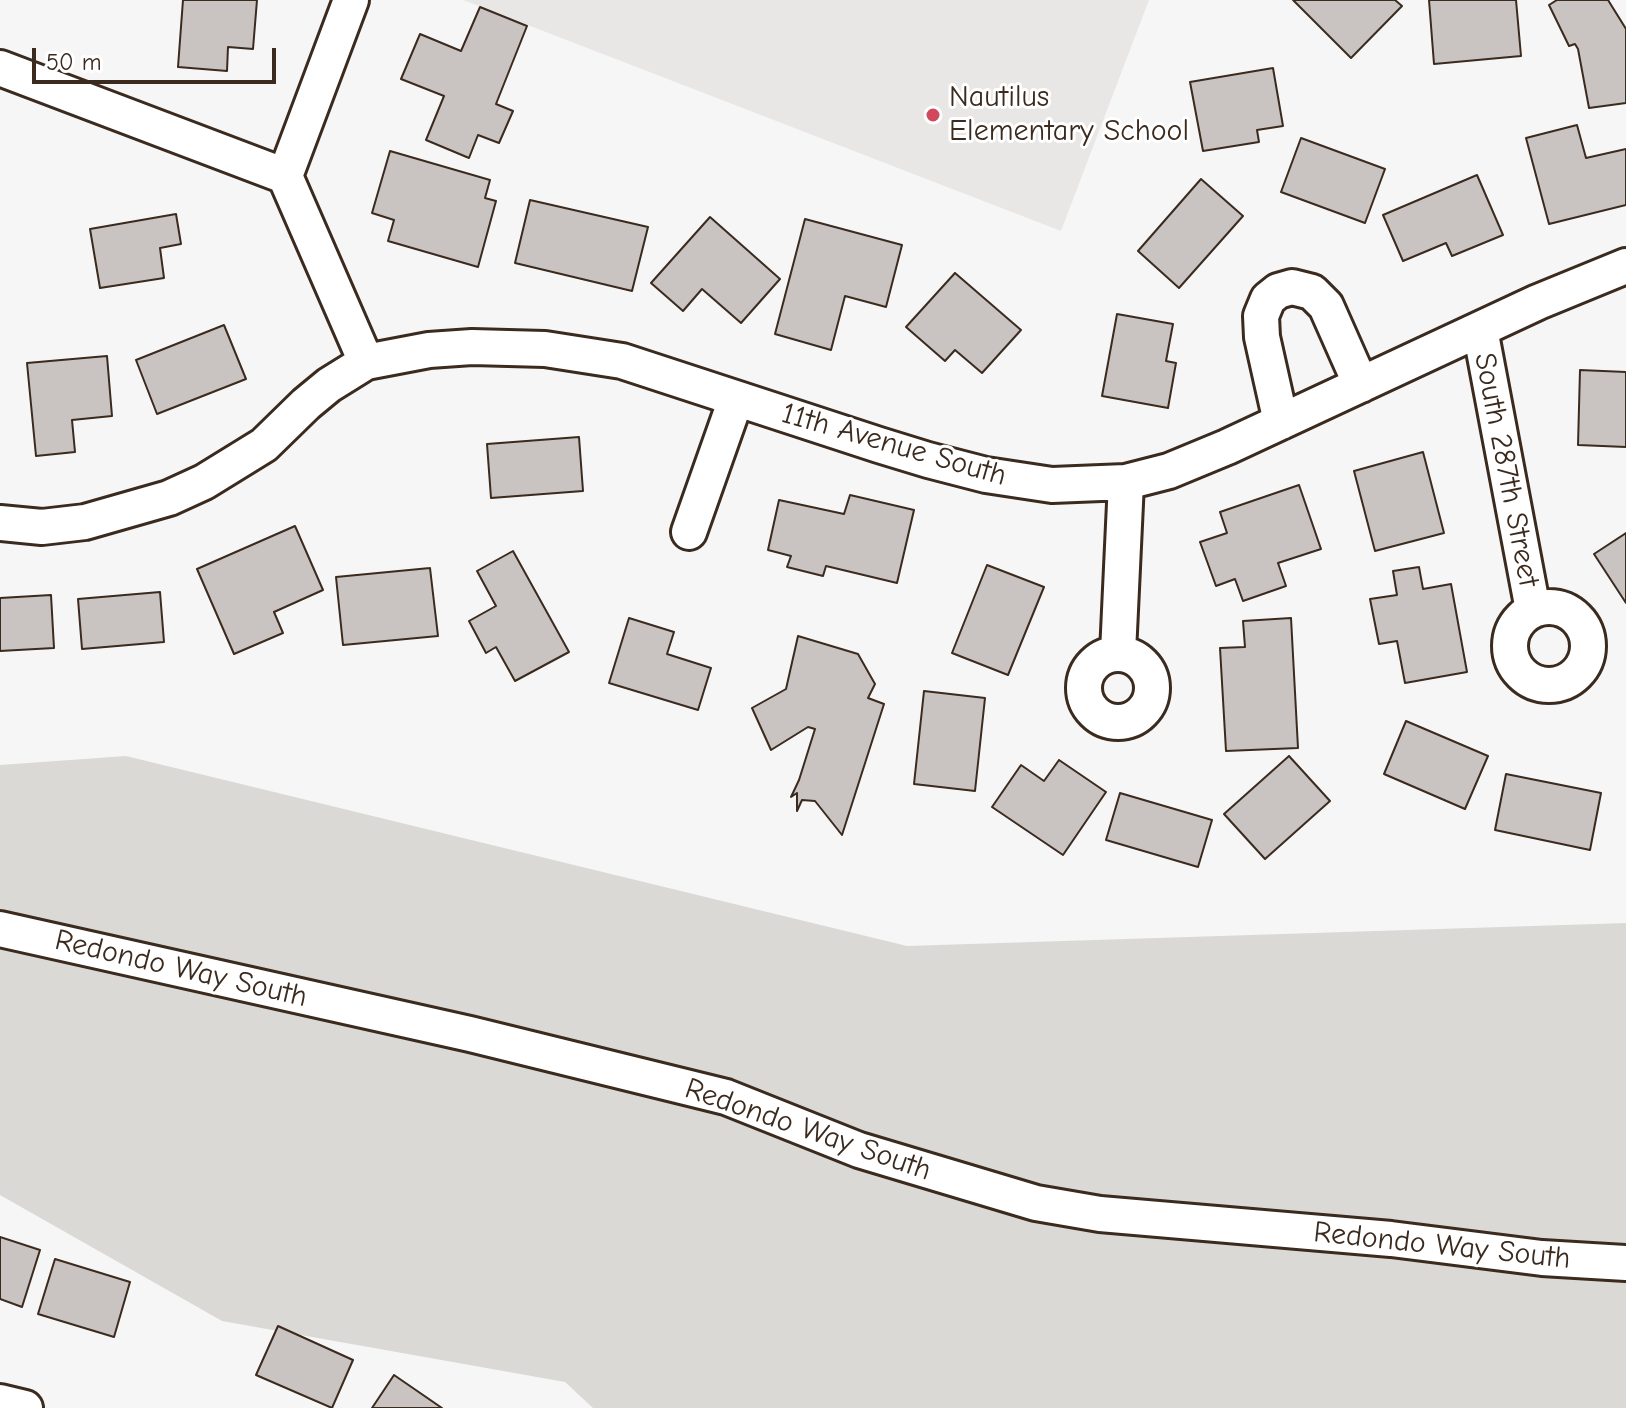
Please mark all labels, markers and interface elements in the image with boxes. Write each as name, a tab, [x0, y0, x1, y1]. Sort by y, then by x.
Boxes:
scale bar	[36, 32, 280, 82]
text: 50 m	[46, 48, 102, 76]
place label: Nautilus Elementary School	[949, 80, 1189, 150]
marker: Nautilus Elementary School	[924, 106, 942, 124]
street label: South 287th Street	[1466, 350, 1546, 590]
street label: 11th Avenue South	[777, 396, 1011, 494]
street label: Redondo Way South	[51, 922, 311, 1016]
street label: Redondo Way South	[680, 1071, 936, 1189]
street label: Redondo Way South	[1312, 1215, 1572, 1277]

